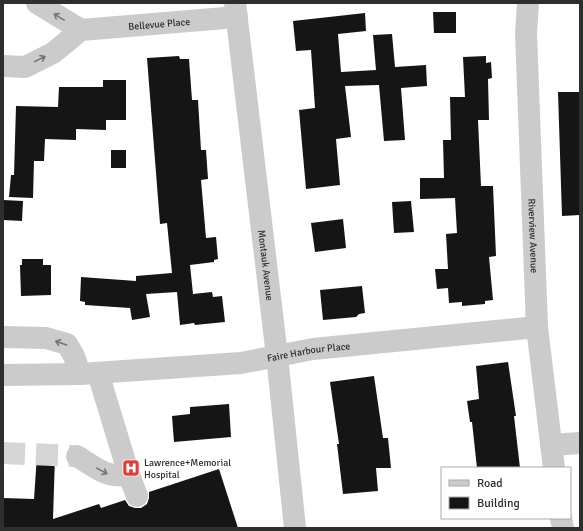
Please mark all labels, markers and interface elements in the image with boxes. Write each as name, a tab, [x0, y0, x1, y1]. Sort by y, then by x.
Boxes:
one-way arrow	[53, 12, 65, 20]
street label: Bellevue Place	[128, 16, 191, 33]
one-way arrow	[34, 55, 46, 62]
street label: Riverview Avenue	[525, 198, 540, 273]
street label: Montauk Avenue	[255, 229, 275, 301]
one-way arrow	[55, 339, 68, 346]
street label: Faire Harbour Place	[266, 340, 351, 365]
place label: Lawrence+Memorial Hospital	[144, 457, 231, 481]
hospital icon: Lawrence+Memorial Hospital	[121, 458, 141, 478]
legend	[441, 467, 571, 519]
one-way arrow	[96, 468, 108, 475]
text: Road	[477, 476, 503, 491]
text: Building	[477, 496, 520, 511]

